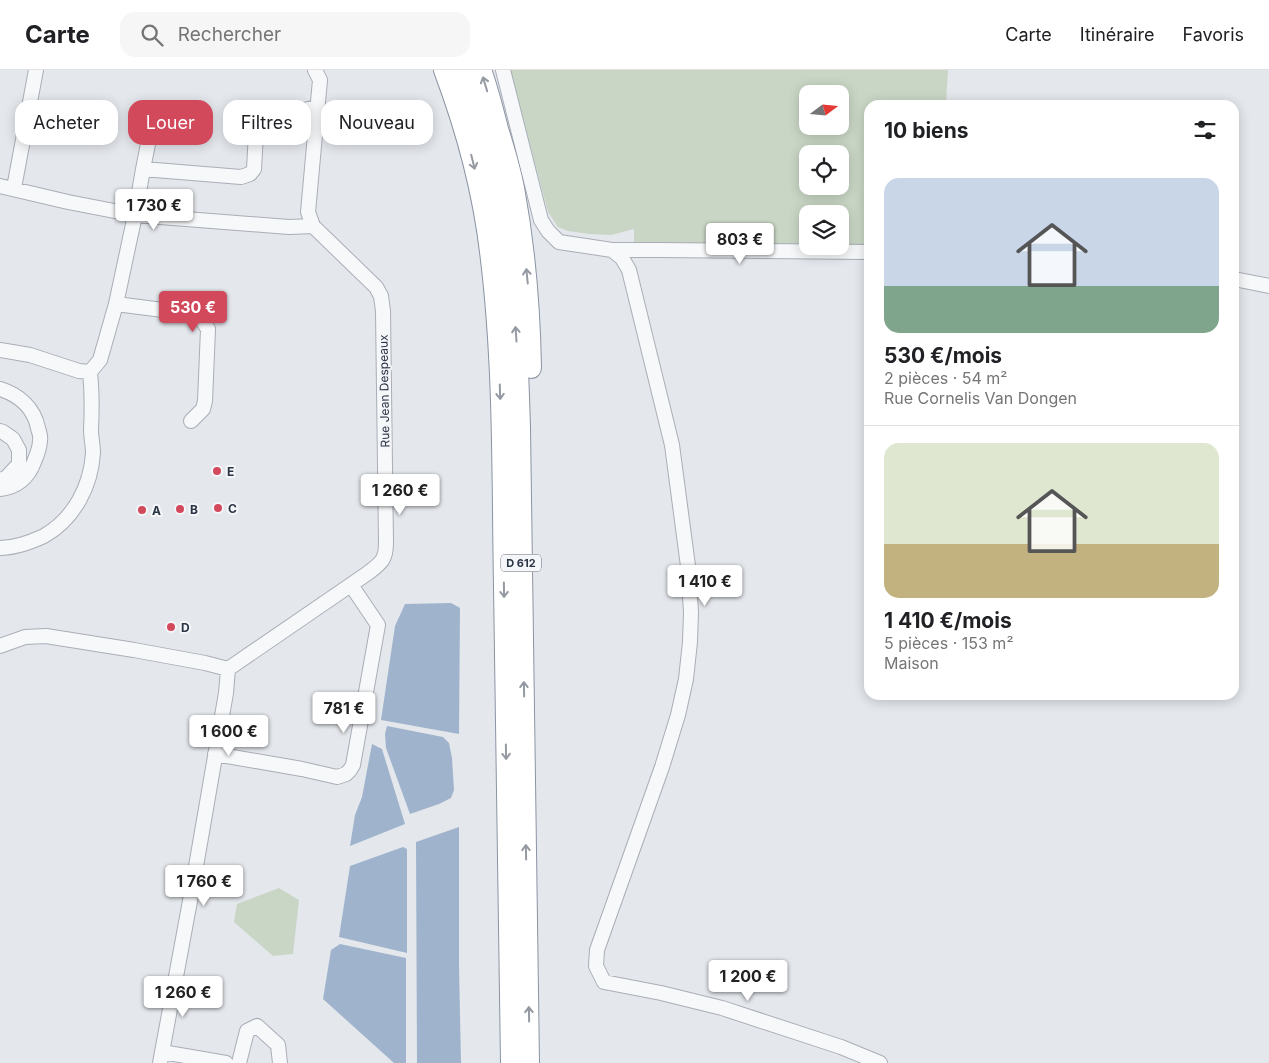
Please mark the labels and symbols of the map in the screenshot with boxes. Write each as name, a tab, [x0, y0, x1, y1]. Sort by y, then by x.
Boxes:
one-way arrow	[480, 76, 490, 92]
north arrow	[799, 85, 849, 135]
one-way arrow	[469, 153, 478, 169]
pin: 1 730 €	[108, 189, 200, 231]
pin: 803 €	[705, 222, 775, 265]
one-way arrow	[522, 269, 531, 285]
pin: 530 €	[158, 290, 228, 333]
one-way arrow	[512, 327, 521, 343]
street label: Rue Jean Despeaux	[376, 334, 392, 448]
one-way arrow	[495, 384, 505, 400]
place label: E	[227, 464, 234, 479]
marker: E	[211, 465, 223, 477]
pin: 1 260 €	[354, 474, 446, 516]
place label: C	[228, 501, 237, 516]
place label: B	[190, 502, 198, 517]
marker: C	[212, 502, 224, 514]
place label: A	[152, 503, 161, 518]
marker: B	[174, 503, 186, 515]
marker: A	[136, 504, 148, 516]
road number: D 612	[501, 554, 541, 572]
pin: 1 410 €	[659, 564, 751, 607]
one-way arrow	[499, 582, 509, 598]
place label: D	[181, 620, 190, 635]
marker: D	[165, 621, 177, 633]
one-way arrow	[519, 682, 529, 698]
pin: 781 €	[309, 692, 379, 734]
pin: 1 600 €	[183, 714, 275, 757]
one-way arrow	[502, 744, 511, 760]
one-way arrow	[521, 844, 531, 860]
pin: 1 760 €	[158, 864, 250, 907]
pin: 1 200 €	[702, 960, 794, 1002]
pin: 1 260 €	[137, 976, 229, 1018]
one-way arrow	[524, 1007, 533, 1023]

